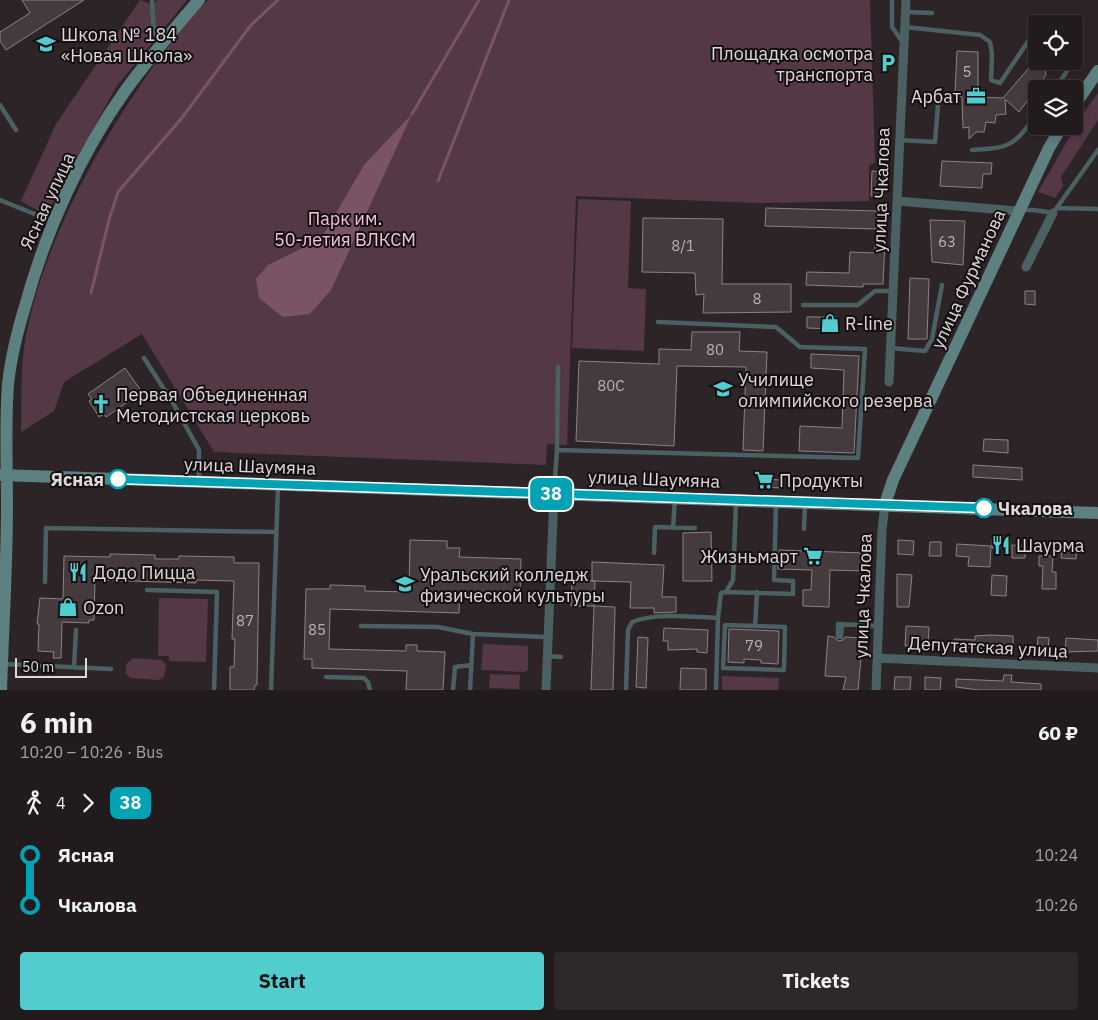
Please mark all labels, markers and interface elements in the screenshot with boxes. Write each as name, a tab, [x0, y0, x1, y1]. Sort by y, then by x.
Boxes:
map controls	[1028, 15, 1083, 135]
button: locate	[1028, 15, 1083, 70]
place label: Школа № 184 «Новая Школа»	[61, 23, 192, 67]
school or university icon: Школа № 184 «Новая Школа»	[35, 33, 57, 55]
place label: Площадка осмотра транспорта	[711, 42, 873, 86]
parking icon: Площадка осмотра транспорта	[877, 52, 899, 74]
house number: 5	[962, 62, 972, 81]
button: layers	[1028, 80, 1083, 135]
place label: Арбат	[911, 85, 961, 108]
office icon: Арбат	[965, 85, 987, 107]
street label: улица Чкалова	[867, 127, 895, 253]
street label: Ясная улица	[14, 148, 80, 253]
street label: улица Фурманова	[926, 205, 1011, 352]
park label: Парк им. 50-летия ВЛКСМ	[274, 207, 416, 251]
house number: 63	[938, 232, 956, 251]
house number: 8/1	[671, 236, 695, 255]
house number: 8	[752, 289, 762, 308]
shop icon: R-line	[819, 312, 841, 334]
place label: R-line	[845, 312, 893, 335]
house number: 80	[706, 340, 724, 359]
place label: Училище олимпийского резерва	[738, 368, 933, 412]
house number: 80С	[597, 376, 625, 395]
school or university icon: Училище олимпийского резерва	[712, 378, 734, 400]
place label: Первая Объединенная Методистская церковь	[116, 383, 310, 427]
church icon: Первая Объединенная Методистская церковь	[90, 393, 112, 415]
street label: улица Шаумяна	[184, 452, 317, 480]
street label: улица Шаумяна	[588, 465, 721, 493]
place label: Ясная	[51, 468, 104, 491]
marker: Ясная	[108, 469, 128, 489]
supermarket icon: Продукты	[753, 469, 775, 491]
place label: Продукты	[779, 469, 863, 492]
line badge: 38	[528, 478, 574, 510]
text: 38	[540, 482, 562, 505]
place label: Чкалова	[998, 497, 1073, 520]
marker: Чкалова	[974, 498, 994, 518]
street label: улица Чкалова	[849, 533, 877, 659]
restaurant icon: Шаурма	[990, 534, 1012, 556]
place label: Шаурма	[1016, 534, 1085, 557]
place label: Жизньмарт	[700, 545, 798, 568]
supermarket icon: Жизньмарт	[802, 545, 824, 567]
restaurant icon: Додо Пицца	[67, 561, 89, 583]
place label: Додо Пицца	[93, 561, 196, 584]
place label: Уральский колледж физической культуры	[420, 563, 605, 607]
school or university icon: Уральский колледж физической культуры	[394, 573, 416, 595]
shop icon: Ozon	[57, 596, 79, 618]
place label: Ozon	[83, 596, 124, 619]
house number: 87	[236, 611, 254, 630]
house number: 85	[308, 620, 326, 639]
street label: Депутатская улица	[907, 631, 1069, 663]
house number: 79	[745, 636, 763, 655]
scale bar	[15, 655, 88, 678]
text: 50 m	[22, 658, 54, 676]
text: 6 min	[20, 704, 93, 741]
text: 60 ₽	[1038, 721, 1078, 745]
text: 10:20 – 10:26 · Bus	[20, 742, 163, 762]
icon: walk	[20, 789, 48, 817]
icon: forward	[74, 789, 102, 817]
text: 38	[120, 791, 141, 814]
text: 4	[56, 793, 66, 813]
text: Ясная	[58, 843, 114, 867]
text: 10:24	[1035, 845, 1078, 865]
text: Чкалова	[58, 893, 137, 917]
text: 10:26	[1035, 895, 1078, 915]
button: Start	[20, 952, 544, 1010]
button: Tickets	[554, 952, 1078, 1010]

